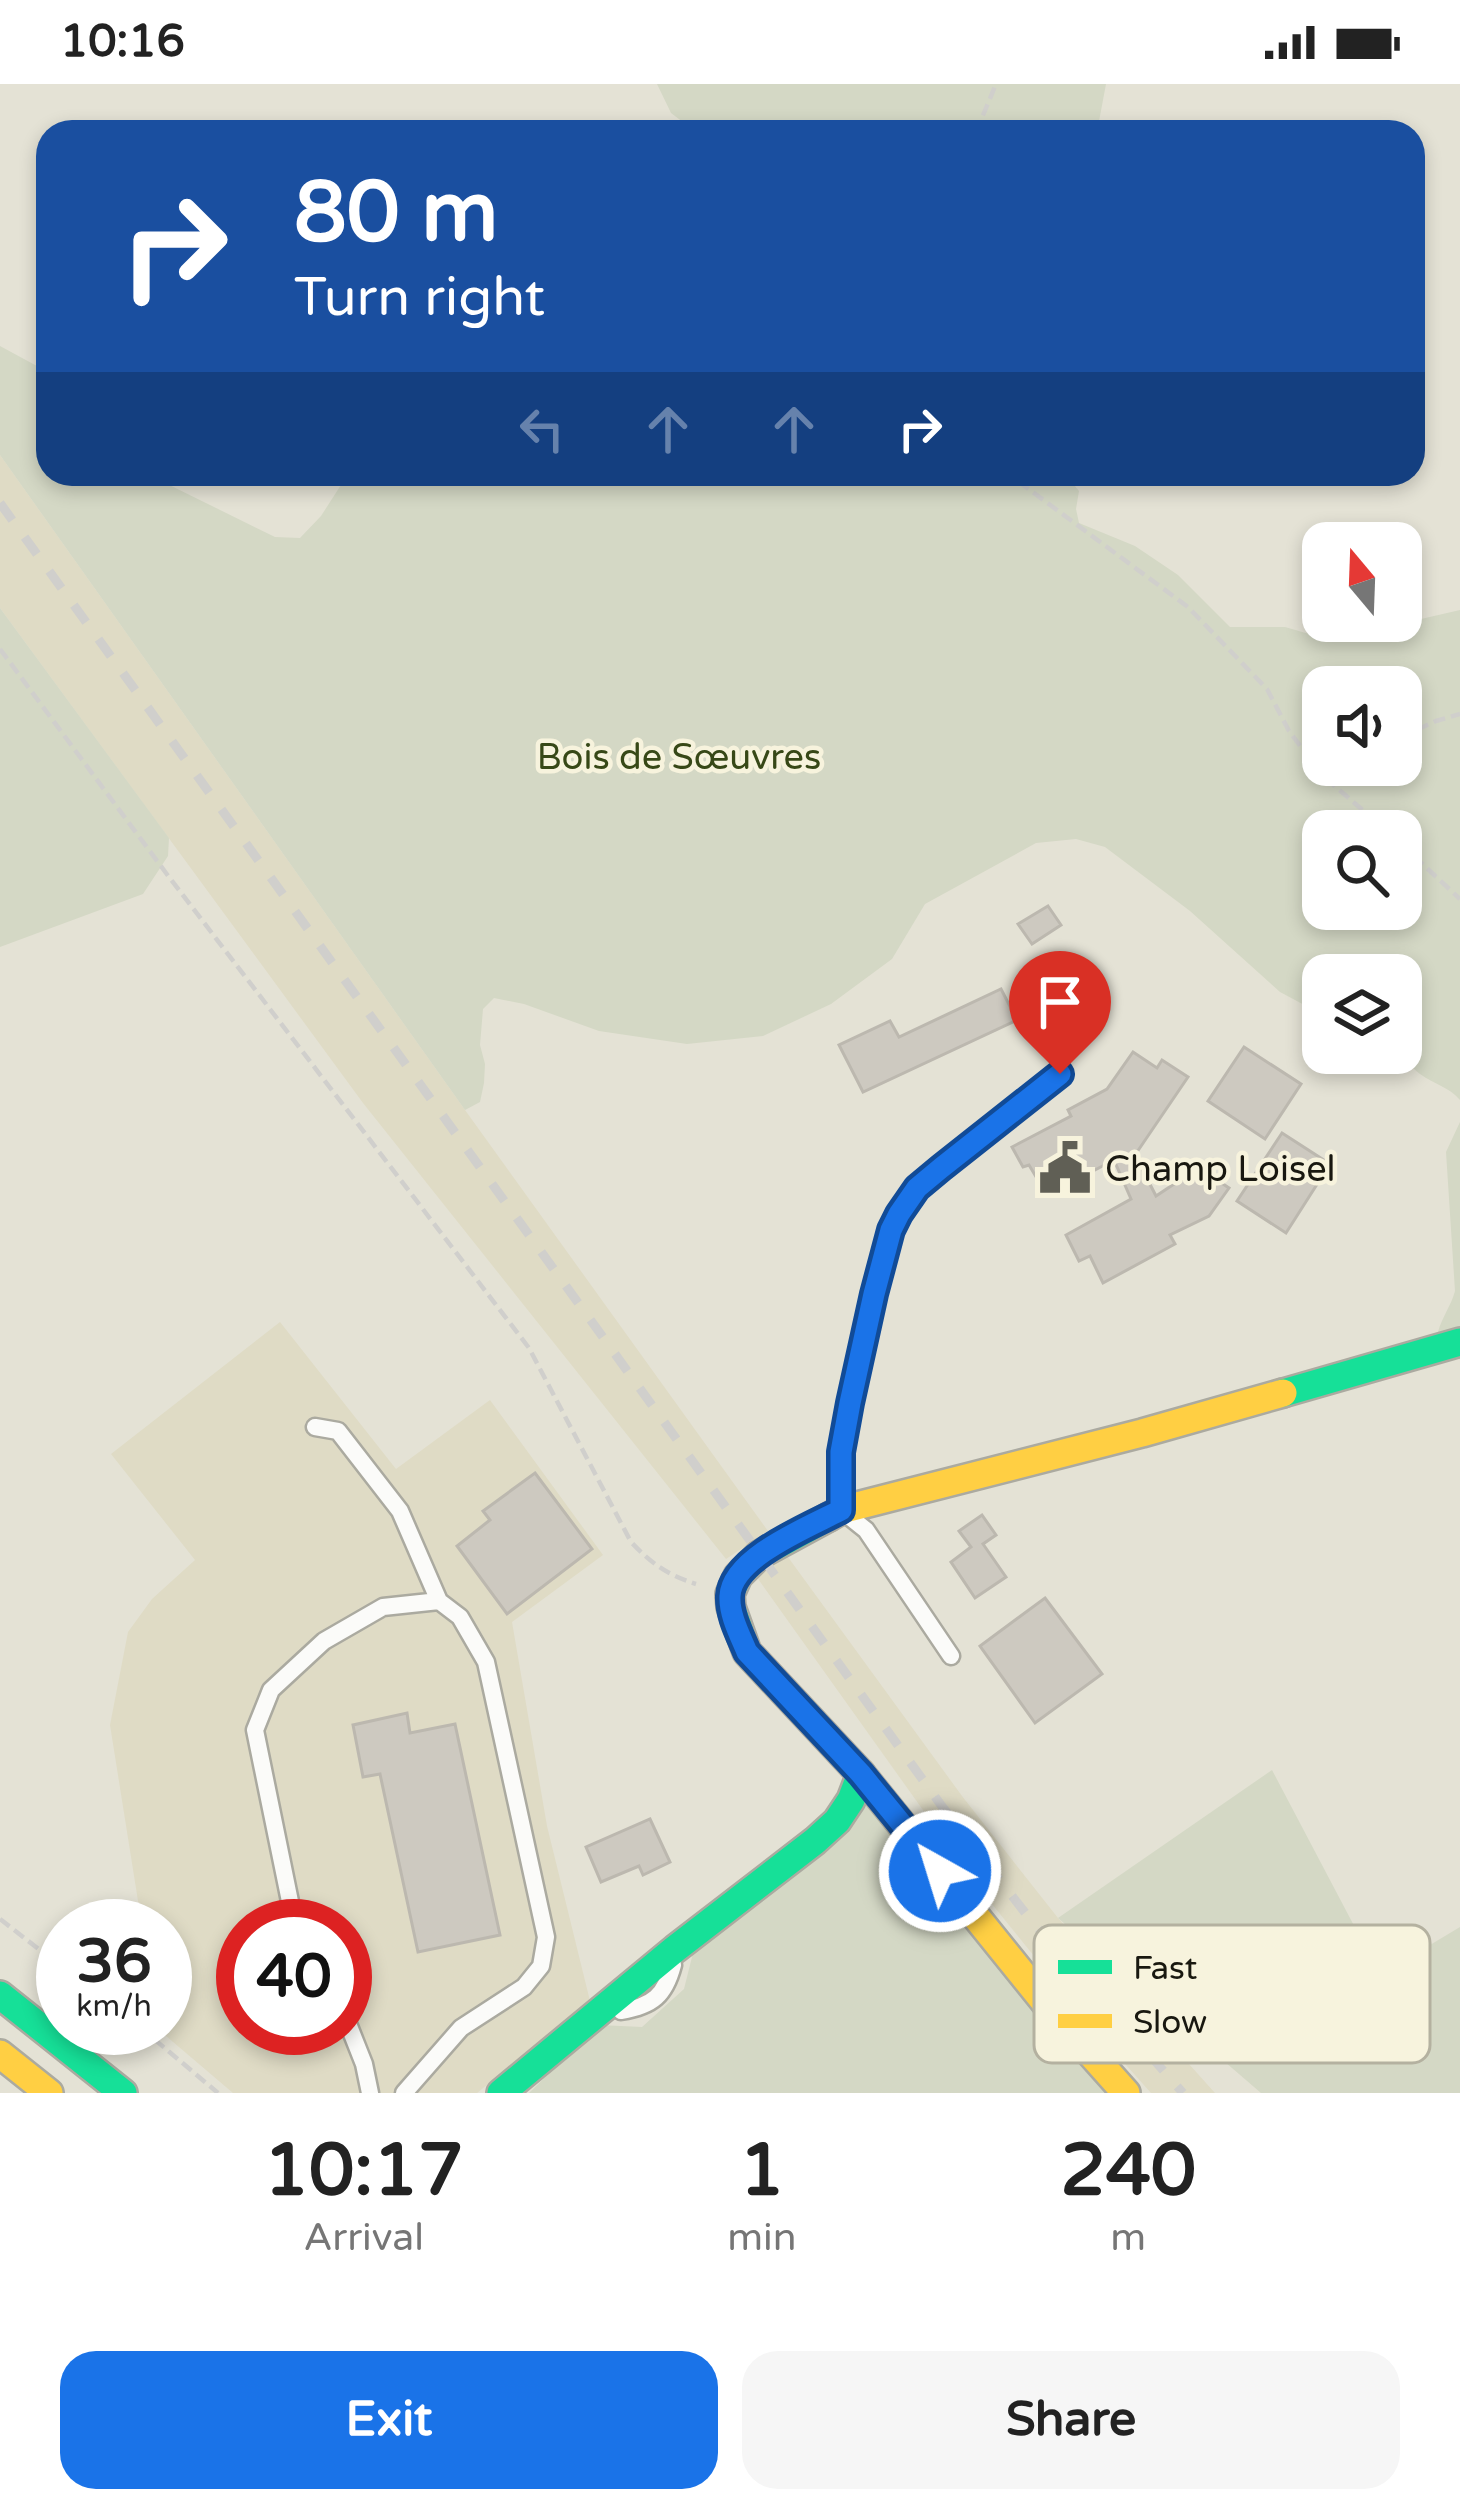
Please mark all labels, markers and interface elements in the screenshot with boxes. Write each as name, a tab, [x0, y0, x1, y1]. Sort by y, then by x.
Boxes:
text: 10:16	[60, 15, 185, 69]
text: 80 m	[294, 163, 498, 264]
icon: right	[96, 168, 252, 324]
text: Turn right	[294, 265, 545, 330]
icon: left	[509, 396, 575, 462]
icon: ahead	[635, 396, 701, 462]
icon: ahead	[761, 396, 827, 462]
icon: right	[887, 396, 953, 462]
north arrow	[1302, 522, 1422, 642]
map controls	[1302, 522, 1422, 1074]
button: sound	[1302, 666, 1422, 786]
park label: Bois de Sœuvres	[537, 736, 821, 779]
button: search	[1302, 810, 1422, 930]
pin	[1009, 951, 1111, 1074]
button: layers	[1302, 954, 1422, 1074]
icon: arrive	[1027, 969, 1093, 1035]
public building icon: Champ Loisel	[1036, 1139, 1094, 1197]
place label: Champ Loisel	[1105, 1148, 1336, 1191]
position arrow	[877, 1808, 1003, 1934]
speed limit sign: 40	[216, 1899, 372, 2055]
legend	[1034, 1925, 1430, 2063]
text: 36	[76, 1926, 152, 1998]
text: Fast	[1133, 1949, 1197, 1988]
text: km/h	[76, 1988, 152, 2025]
text: Slow	[1133, 2003, 1207, 2042]
text: 10:17	[264, 2128, 463, 2215]
text: 1	[739, 2128, 785, 2215]
text: 240	[1060, 2128, 1196, 2215]
text: Arrival	[303, 2214, 424, 2261]
text: min	[727, 2214, 797, 2261]
text: m	[1110, 2214, 1146, 2261]
button: Exit	[60, 2351, 718, 2489]
button: Share	[742, 2351, 1400, 2489]

